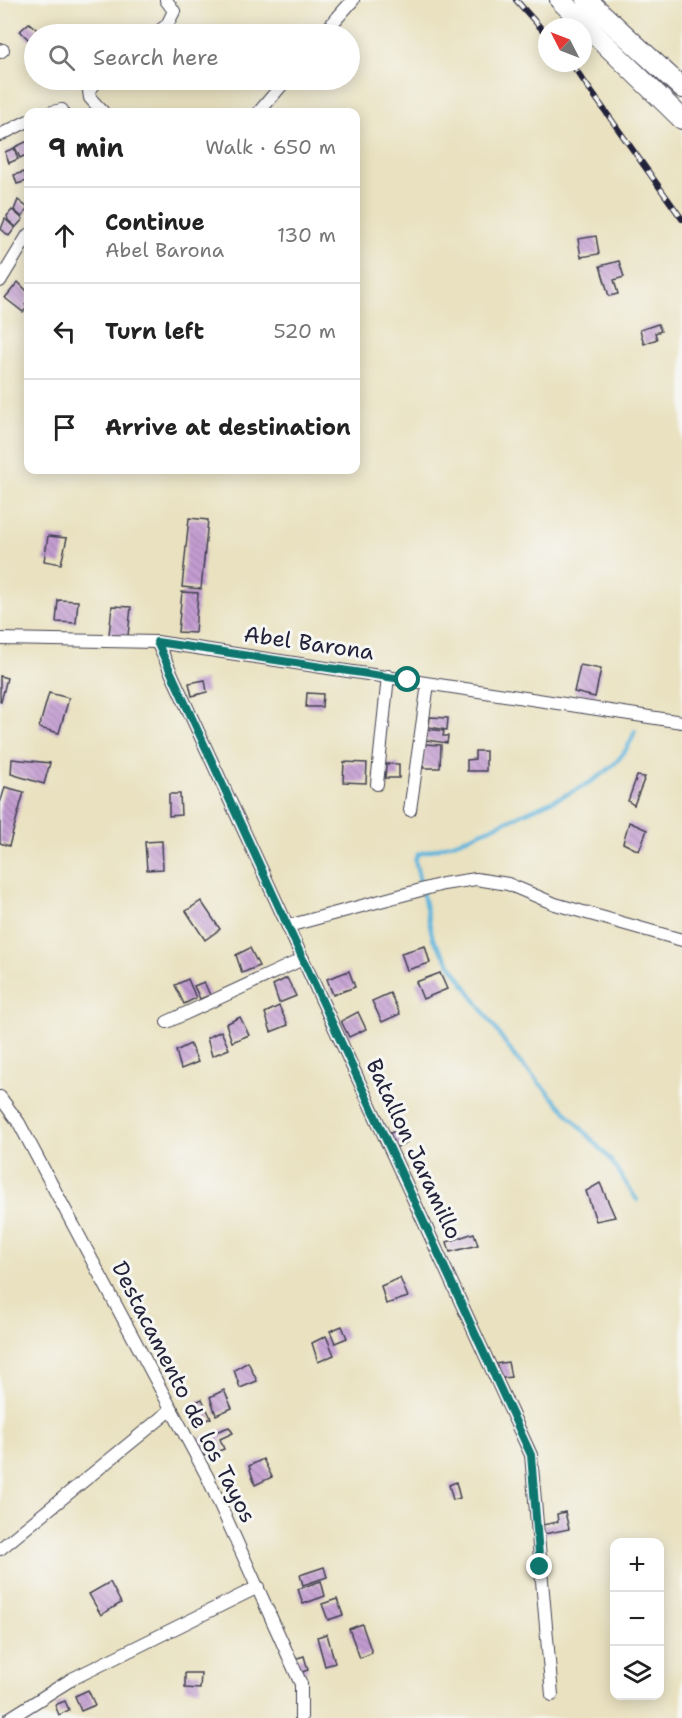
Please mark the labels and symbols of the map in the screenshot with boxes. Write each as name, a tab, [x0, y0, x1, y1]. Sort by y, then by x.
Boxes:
north arrow	[538, 18, 592, 72]
street label: Abel Barona	[242, 620, 376, 667]
route start	[394, 666, 420, 692]
street label: Batallon Jaramillo	[359, 1054, 469, 1244]
street label: Destacamento de los Tayos	[105, 1256, 263, 1528]
route end	[526, 1553, 552, 1579]

